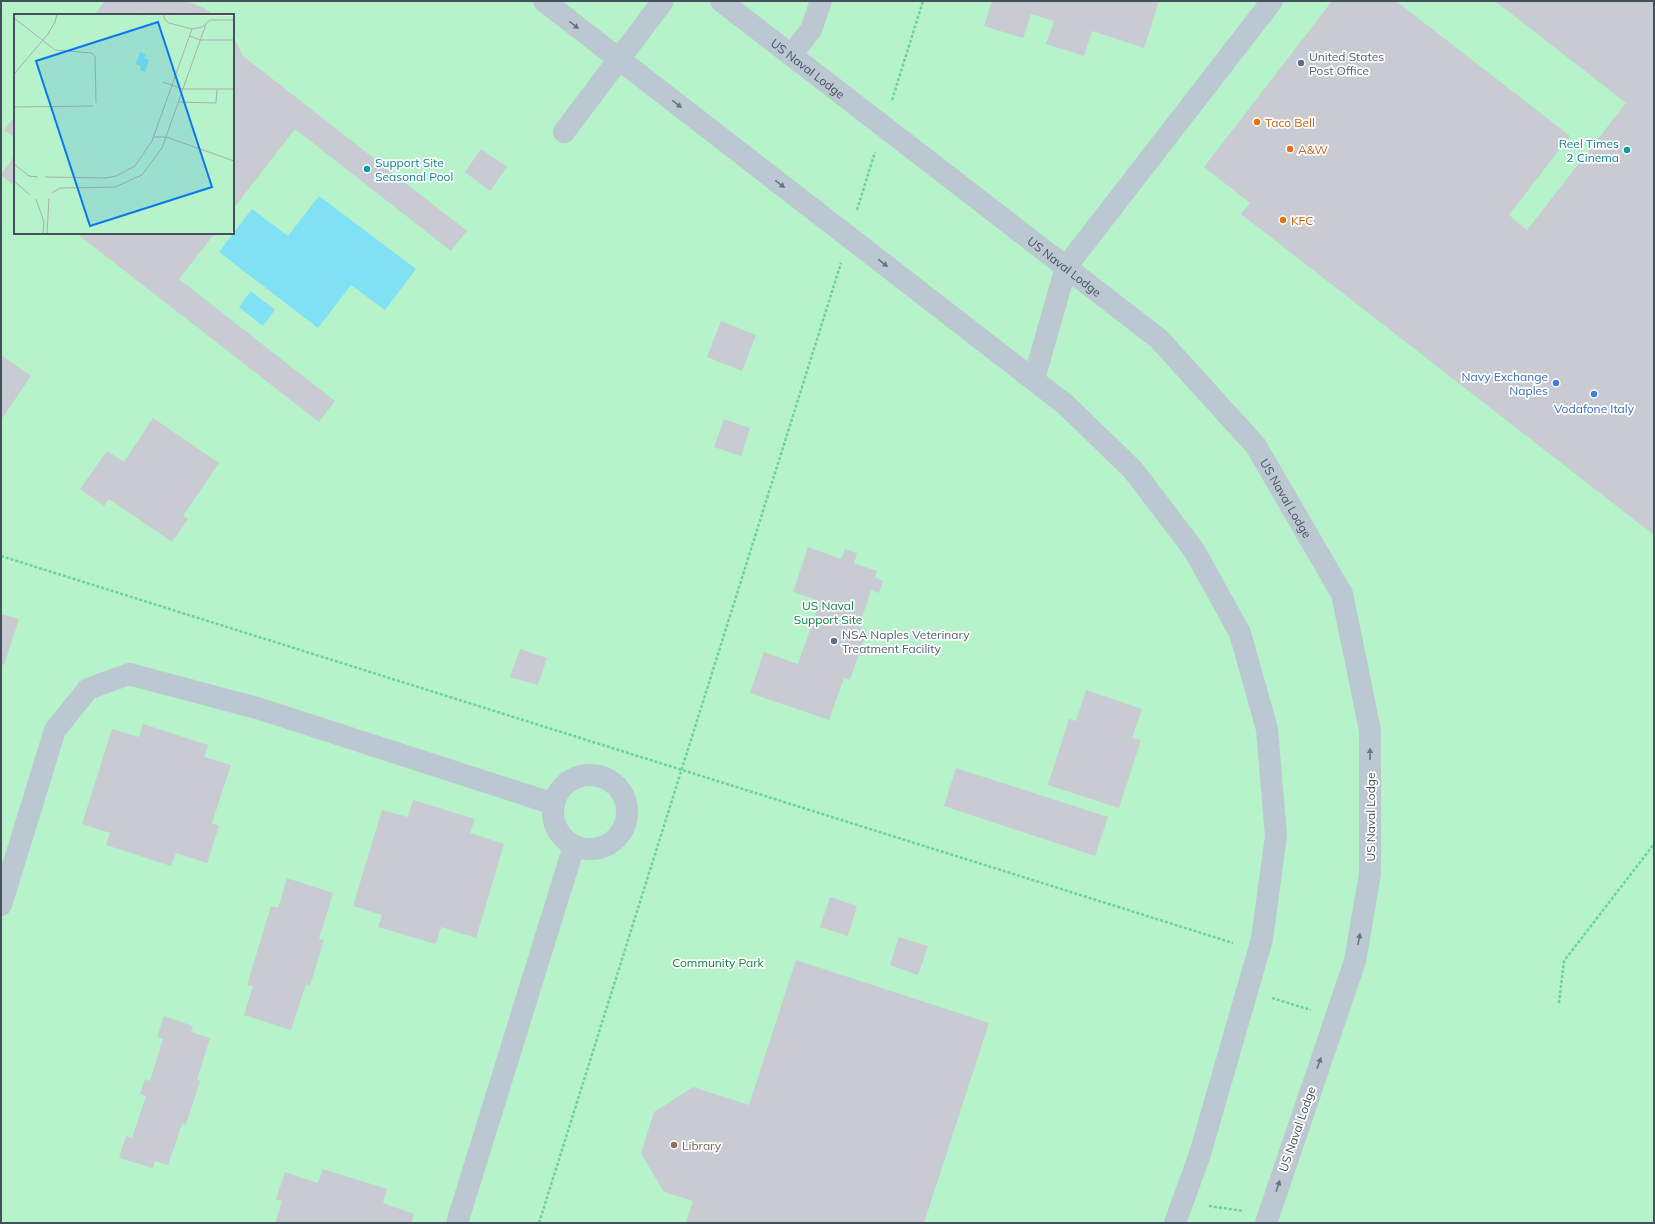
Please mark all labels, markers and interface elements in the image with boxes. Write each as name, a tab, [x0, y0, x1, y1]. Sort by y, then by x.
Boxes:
inset map	[14, 14, 234, 234]
one-way arrow	[569, 21, 580, 29]
street label: US Naval Lodge	[768, 35, 848, 101]
place label: United States Post Office	[1309, 49, 1384, 78]
marker: United States Post Office	[1296, 58, 1306, 68]
one-way arrow	[672, 100, 683, 109]
place label: Taco Bell	[1265, 115, 1315, 130]
marker: Taco Bell	[1252, 117, 1262, 127]
place label: Reel Times 2 Cinema	[1559, 136, 1619, 165]
place label: A&W	[1298, 142, 1328, 157]
marker: A&W	[1285, 144, 1295, 154]
marker: Reel Times 2 Cinema	[1622, 145, 1632, 155]
place label: Support Site Seasonal Pool	[375, 155, 453, 184]
marker: Support Site Seasonal Pool	[362, 164, 372, 174]
one-way arrow	[775, 179, 786, 188]
place label: KFC	[1291, 213, 1313, 228]
marker: KFC	[1278, 215, 1288, 225]
street label: US Naval Lodge	[1025, 233, 1105, 299]
one-way arrow	[878, 259, 889, 267]
place label: Navy Exchange Naples	[1462, 369, 1548, 398]
marker: Navy Exchange Naples	[1551, 378, 1561, 388]
marker: Vodafone Italy	[1589, 389, 1599, 399]
place label: Vodafone Italy	[1554, 401, 1635, 416]
street label: US Naval Lodge	[1257, 456, 1315, 541]
park label: US Naval Support Site	[794, 598, 862, 627]
place label: NSA Naples Veterinary Treatment Facility	[842, 627, 970, 656]
marker: NSA Naples Veterinary Treatment Facility	[829, 636, 839, 646]
one-way arrow	[1367, 747, 1373, 760]
street label: US Naval Lodge	[1363, 772, 1378, 862]
one-way arrow	[1356, 933, 1362, 945]
park label: Community Park	[672, 955, 765, 970]
one-way arrow	[1316, 1056, 1322, 1068]
street label: US Naval Lodge	[1275, 1084, 1319, 1174]
place label: Library	[682, 1138, 722, 1153]
marker: Library	[669, 1140, 679, 1150]
one-way arrow	[1275, 1180, 1281, 1192]

